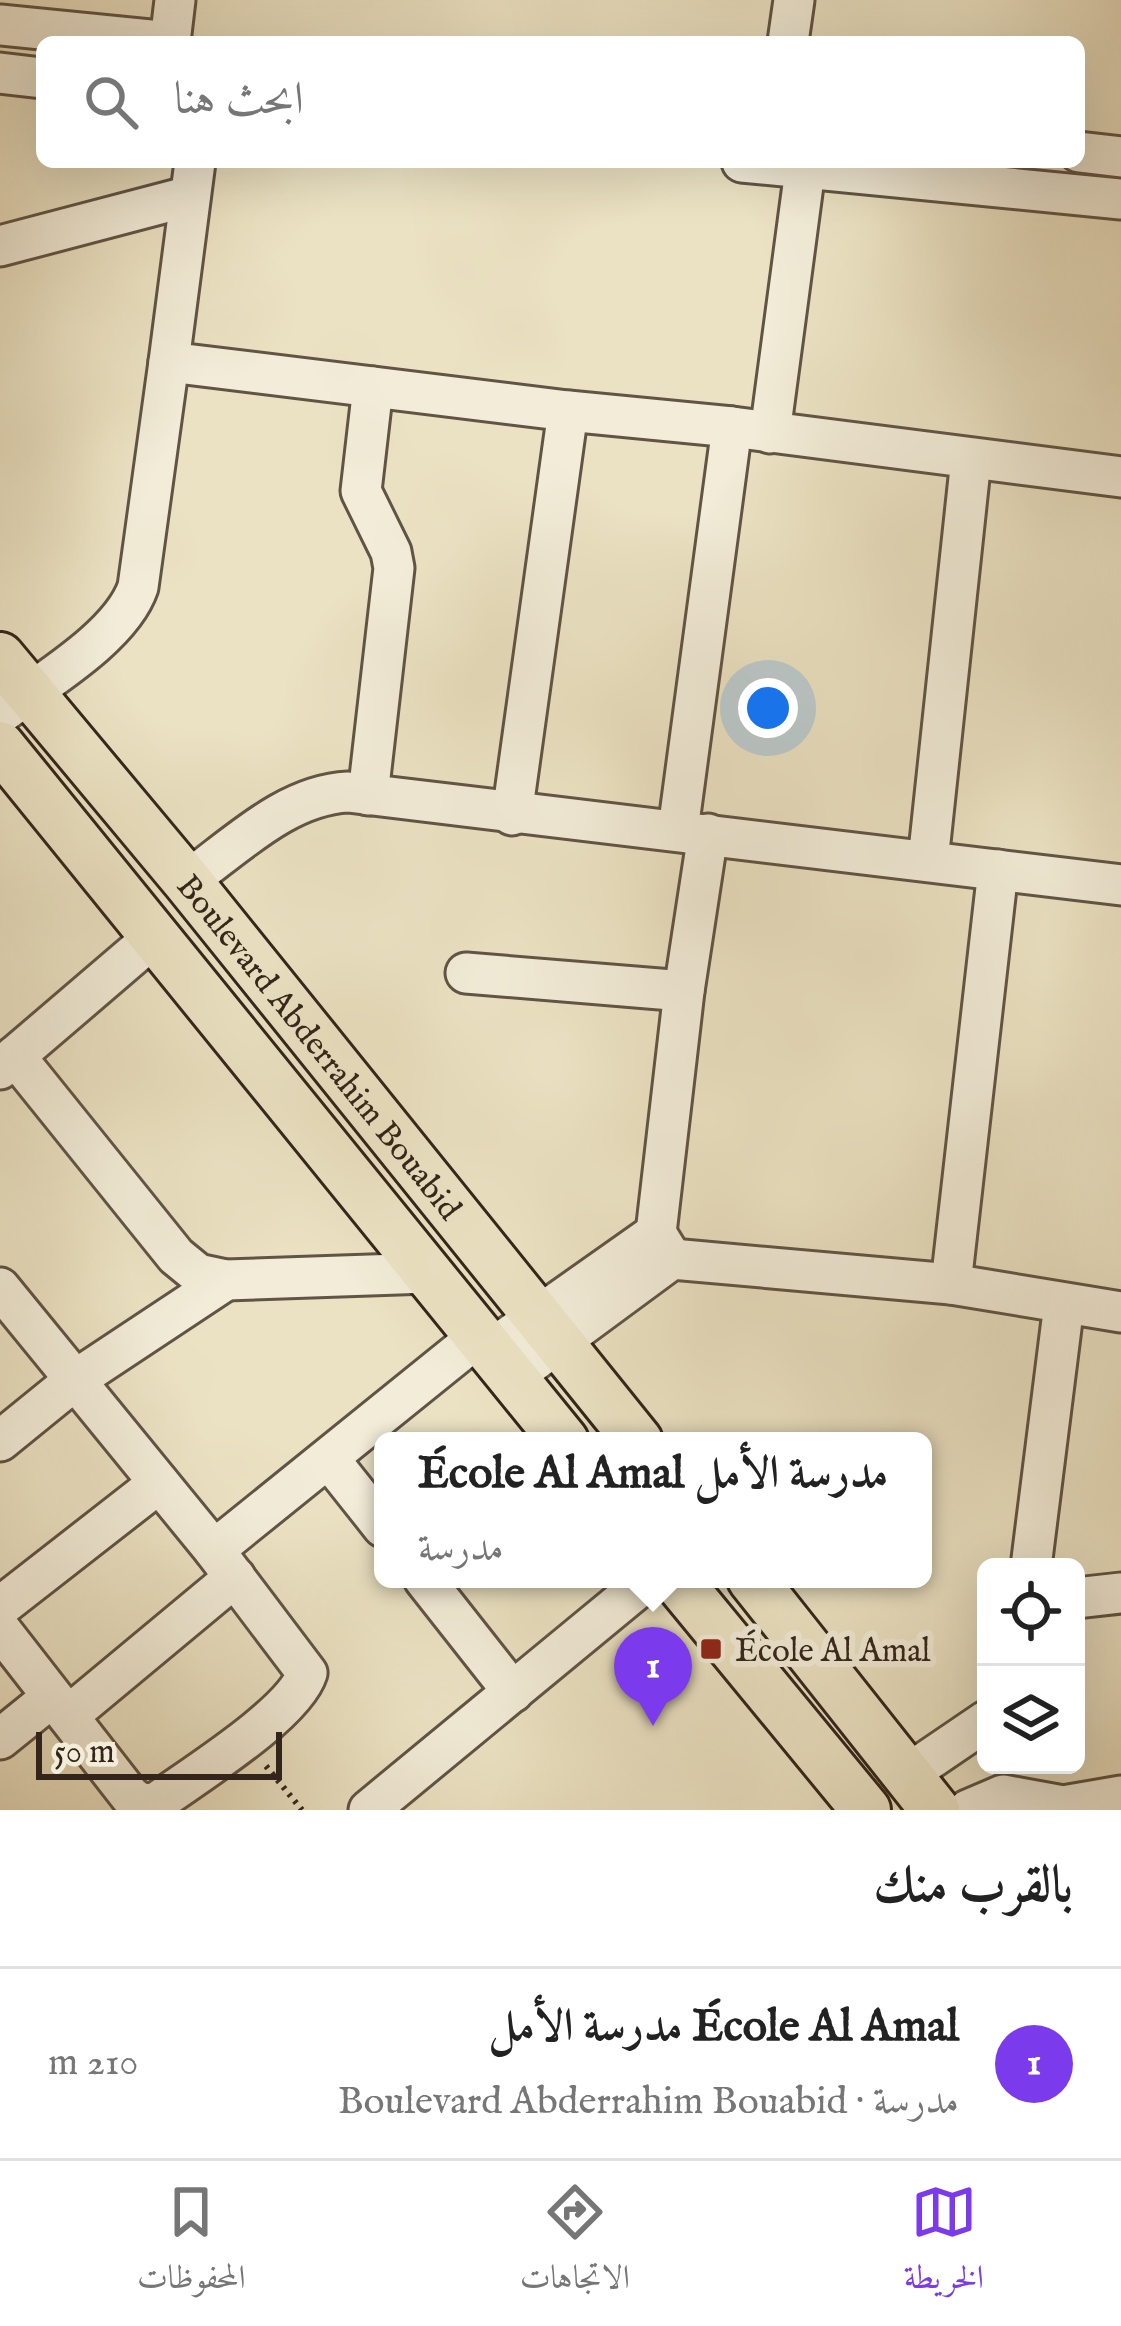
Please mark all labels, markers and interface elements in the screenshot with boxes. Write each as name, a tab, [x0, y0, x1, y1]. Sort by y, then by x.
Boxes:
search box	[36, 36, 1085, 168]
icon: search	[78, 69, 144, 135]
text: ابحث هنا	[174, 72, 304, 129]
your location	[738, 678, 798, 738]
street label: Boulevard Abderrahim Bouabid	[166, 867, 470, 1230]
popup	[374, 1432, 932, 1588]
text: École Al Amal مدرسة الأمل	[418, 1446, 888, 1503]
text: مدرسة	[418, 1525, 504, 1574]
map controls	[977, 1558, 1085, 1774]
button: locate	[977, 1558, 1085, 1666]
pin: 1	[614, 1627, 692, 1726]
place label: École Al Amal	[735, 1629, 931, 1673]
marker: École Al Amal	[698, 1636, 724, 1662]
button: layers	[977, 1666, 1085, 1774]
scale bar	[36, 1726, 282, 1779]
text: 50 m	[54, 1732, 115, 1774]
text: بالقرب منك	[873, 1855, 1073, 1920]
text: École Al Amal مدرسة الأمل	[488, 1999, 959, 2056]
text: 210 m	[48, 2039, 138, 2088]
text: 1	[1027, 2039, 1041, 2088]
text: مدرسة · Boulevard Abderrahim Bouabid	[338, 2078, 959, 2127]
tab: المحفوظات	[137, 2179, 246, 2309]
tab: الاتجاهات	[520, 2179, 630, 2309]
tab: الخريطة	[904, 2179, 984, 2309]

